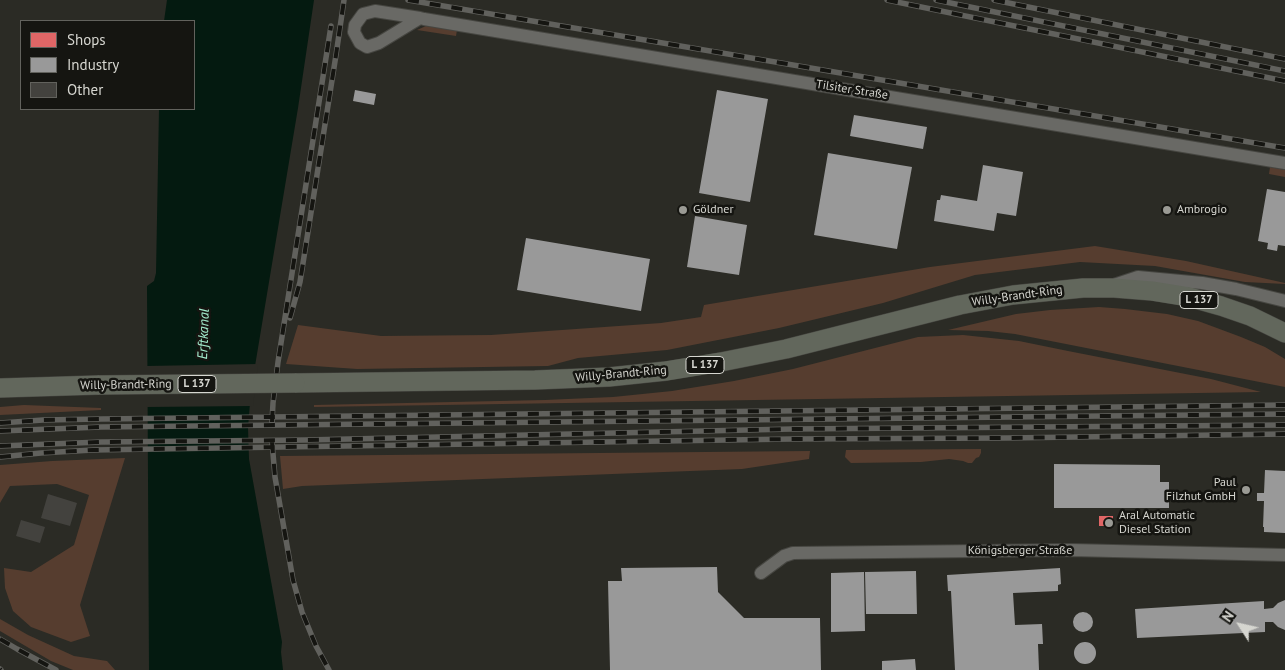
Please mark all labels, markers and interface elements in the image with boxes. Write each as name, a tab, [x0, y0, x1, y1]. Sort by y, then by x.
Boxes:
legend	[20, 20, 195, 110]
text: Shops	[67, 30, 106, 49]
text: Industry	[67, 55, 119, 74]
street label: Tilsiter Straße	[815, 77, 889, 103]
text: Other	[67, 80, 103, 99]
place label: Göldner	[693, 203, 733, 217]
place label: Ambrogio	[1177, 203, 1227, 217]
marker: Göldner	[677, 204, 689, 216]
marker: Ambrogio	[1161, 204, 1173, 216]
street label: Willy-Brandt-Ring	[971, 283, 1063, 309]
road number: L 137	[1180, 292, 1218, 308]
water label: Erftkanal	[195, 308, 213, 360]
road number: L 137	[686, 356, 724, 374]
street label: Willy-Brandt-Ring	[575, 363, 667, 385]
road number: L 137	[178, 376, 216, 392]
street label: Willy-Brandt-Ring	[80, 377, 172, 393]
place label: Paul Filzhut GmbH	[1166, 476, 1236, 504]
marker: Paul Filzhut GmbH	[1240, 484, 1252, 496]
place label: Aral Automatic Diesel Station	[1119, 509, 1195, 537]
marker: Aral Automatic Diesel Station	[1103, 517, 1115, 529]
street label: Königsberger Straße	[968, 544, 1072, 558]
north arrow	[1215, 600, 1265, 650]
text: N	[1218, 607, 1238, 625]

